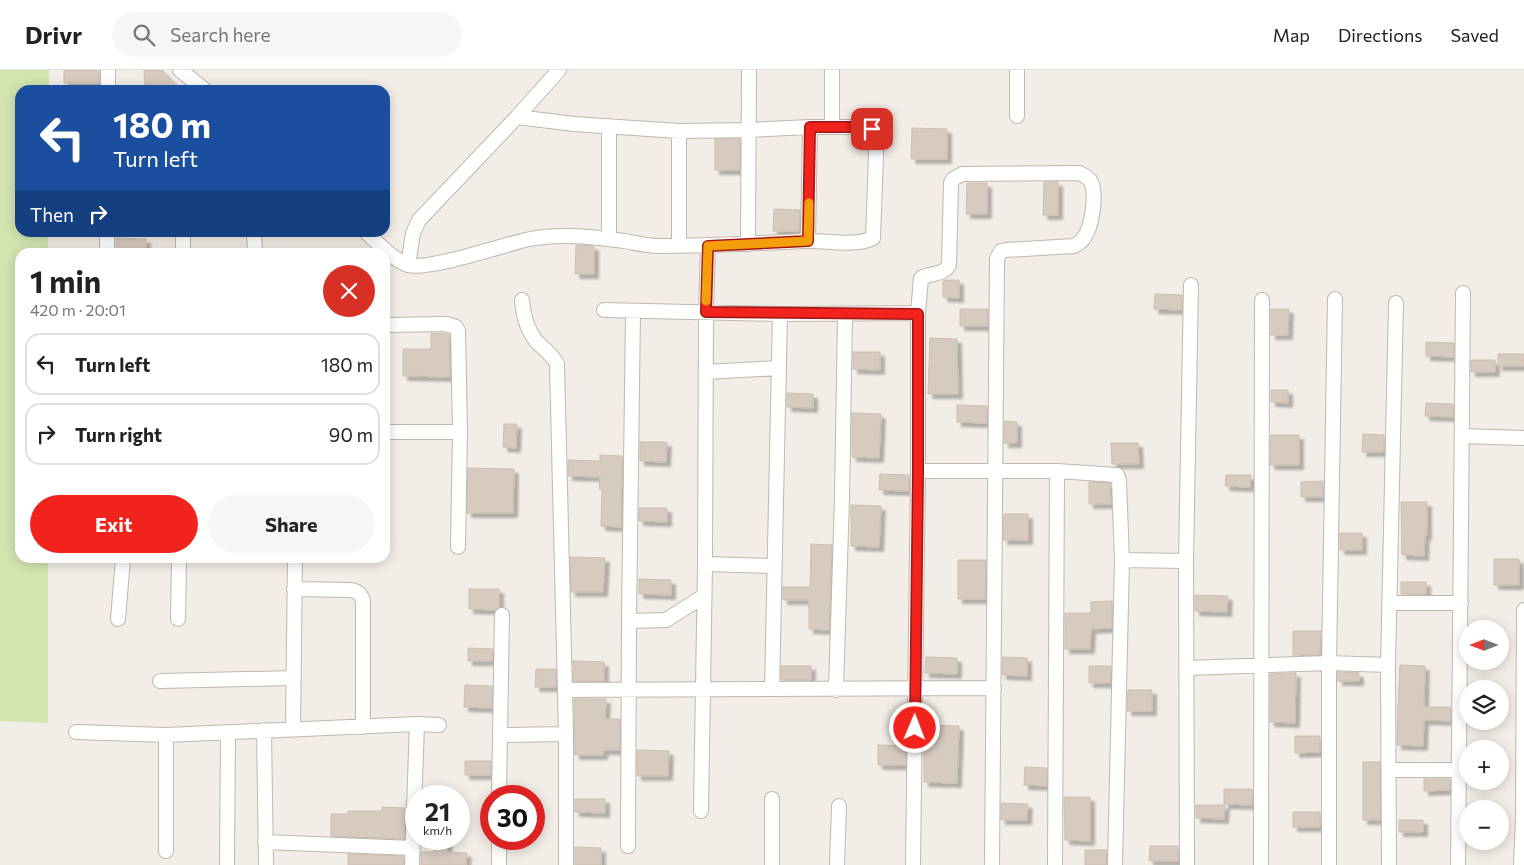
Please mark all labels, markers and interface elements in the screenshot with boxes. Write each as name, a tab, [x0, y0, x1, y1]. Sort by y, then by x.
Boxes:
search box	[112, 12, 462, 57]
text: Drivr	[25, 20, 82, 49]
icon: search	[130, 21, 158, 49]
text: Search here	[170, 23, 271, 46]
text: Map	[1273, 24, 1310, 46]
text: Directions	[1338, 24, 1422, 46]
text: Saved	[1450, 24, 1499, 46]
text: 180 m	[113, 102, 211, 145]
icon: left	[30, 105, 95, 170]
pin	[851, 108, 893, 150]
icon: arrive	[858, 115, 886, 143]
text: Turn left	[113, 145, 198, 172]
icon: right	[84, 200, 112, 228]
text: Then	[30, 203, 74, 226]
text: 1 min	[30, 262, 101, 299]
button: close	[323, 265, 375, 317]
text: 420 m · 20:01	[30, 300, 126, 319]
icon: left	[32, 350, 60, 378]
text: Turn left	[75, 353, 150, 376]
text: 180 m	[321, 353, 373, 376]
icon: right	[32, 420, 60, 448]
text: Turn right	[75, 423, 162, 446]
text: 90 m	[329, 423, 373, 446]
button: Exit	[30, 495, 198, 553]
button: Share	[208, 495, 375, 553]
north arrow	[1459, 620, 1509, 670]
map controls	[1459, 620, 1509, 850]
button: layers	[1459, 680, 1509, 730]
position arrow	[888, 701, 940, 753]
button: +	[1459, 740, 1509, 790]
speed limit sign: 30	[480, 785, 545, 850]
text: 21	[425, 796, 450, 826]
button: −	[1459, 800, 1509, 850]
text: km/h	[423, 823, 452, 837]

